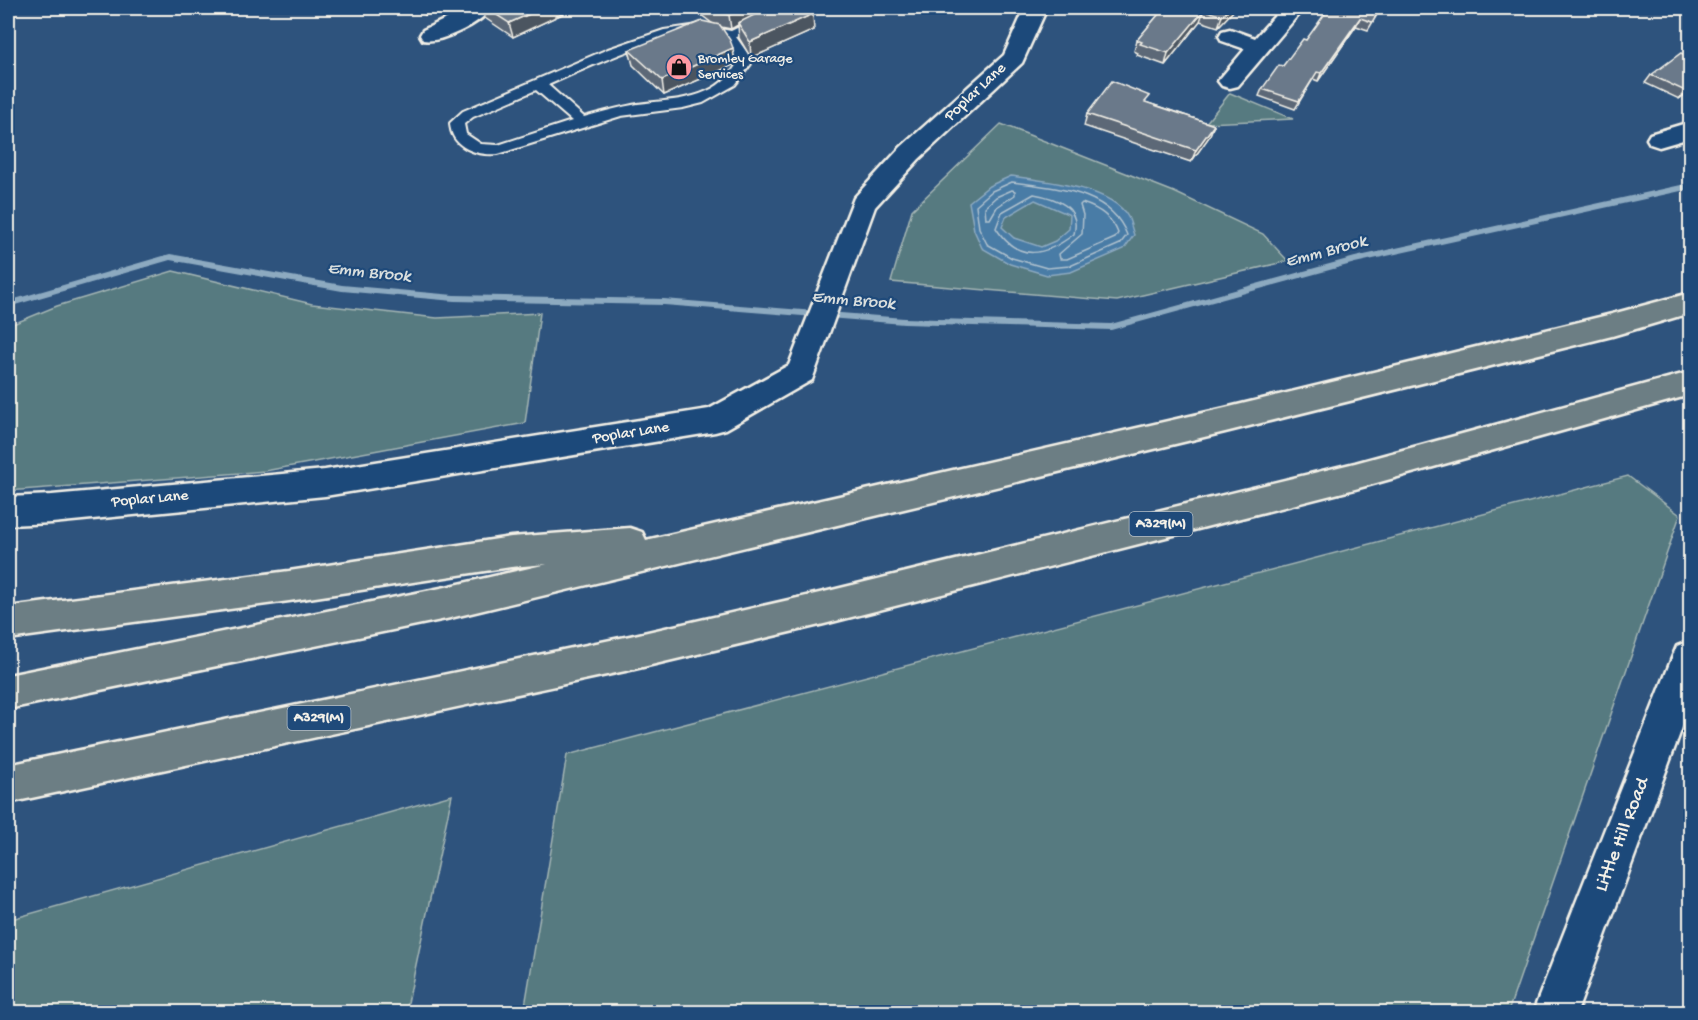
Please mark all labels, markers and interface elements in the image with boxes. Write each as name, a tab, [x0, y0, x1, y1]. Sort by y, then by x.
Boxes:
place label: Bromley Garage Services	[697, 51, 793, 84]
shop icon: Bromley Garage Services	[664, 52, 694, 82]
street label: Poplar Lane	[940, 59, 1011, 127]
water label: Emm Brook	[1283, 231, 1371, 273]
water label: Emm Brook	[326, 258, 413, 288]
water label: Emm Brook	[811, 287, 897, 315]
street label: Poplar Lane	[590, 418, 671, 450]
street label: Poplar Lane	[110, 487, 190, 513]
road number: A329(M)	[1130, 512, 1192, 536]
road number: A329(M)	[288, 706, 350, 730]
street label: Little Hill Road	[1591, 773, 1656, 895]

